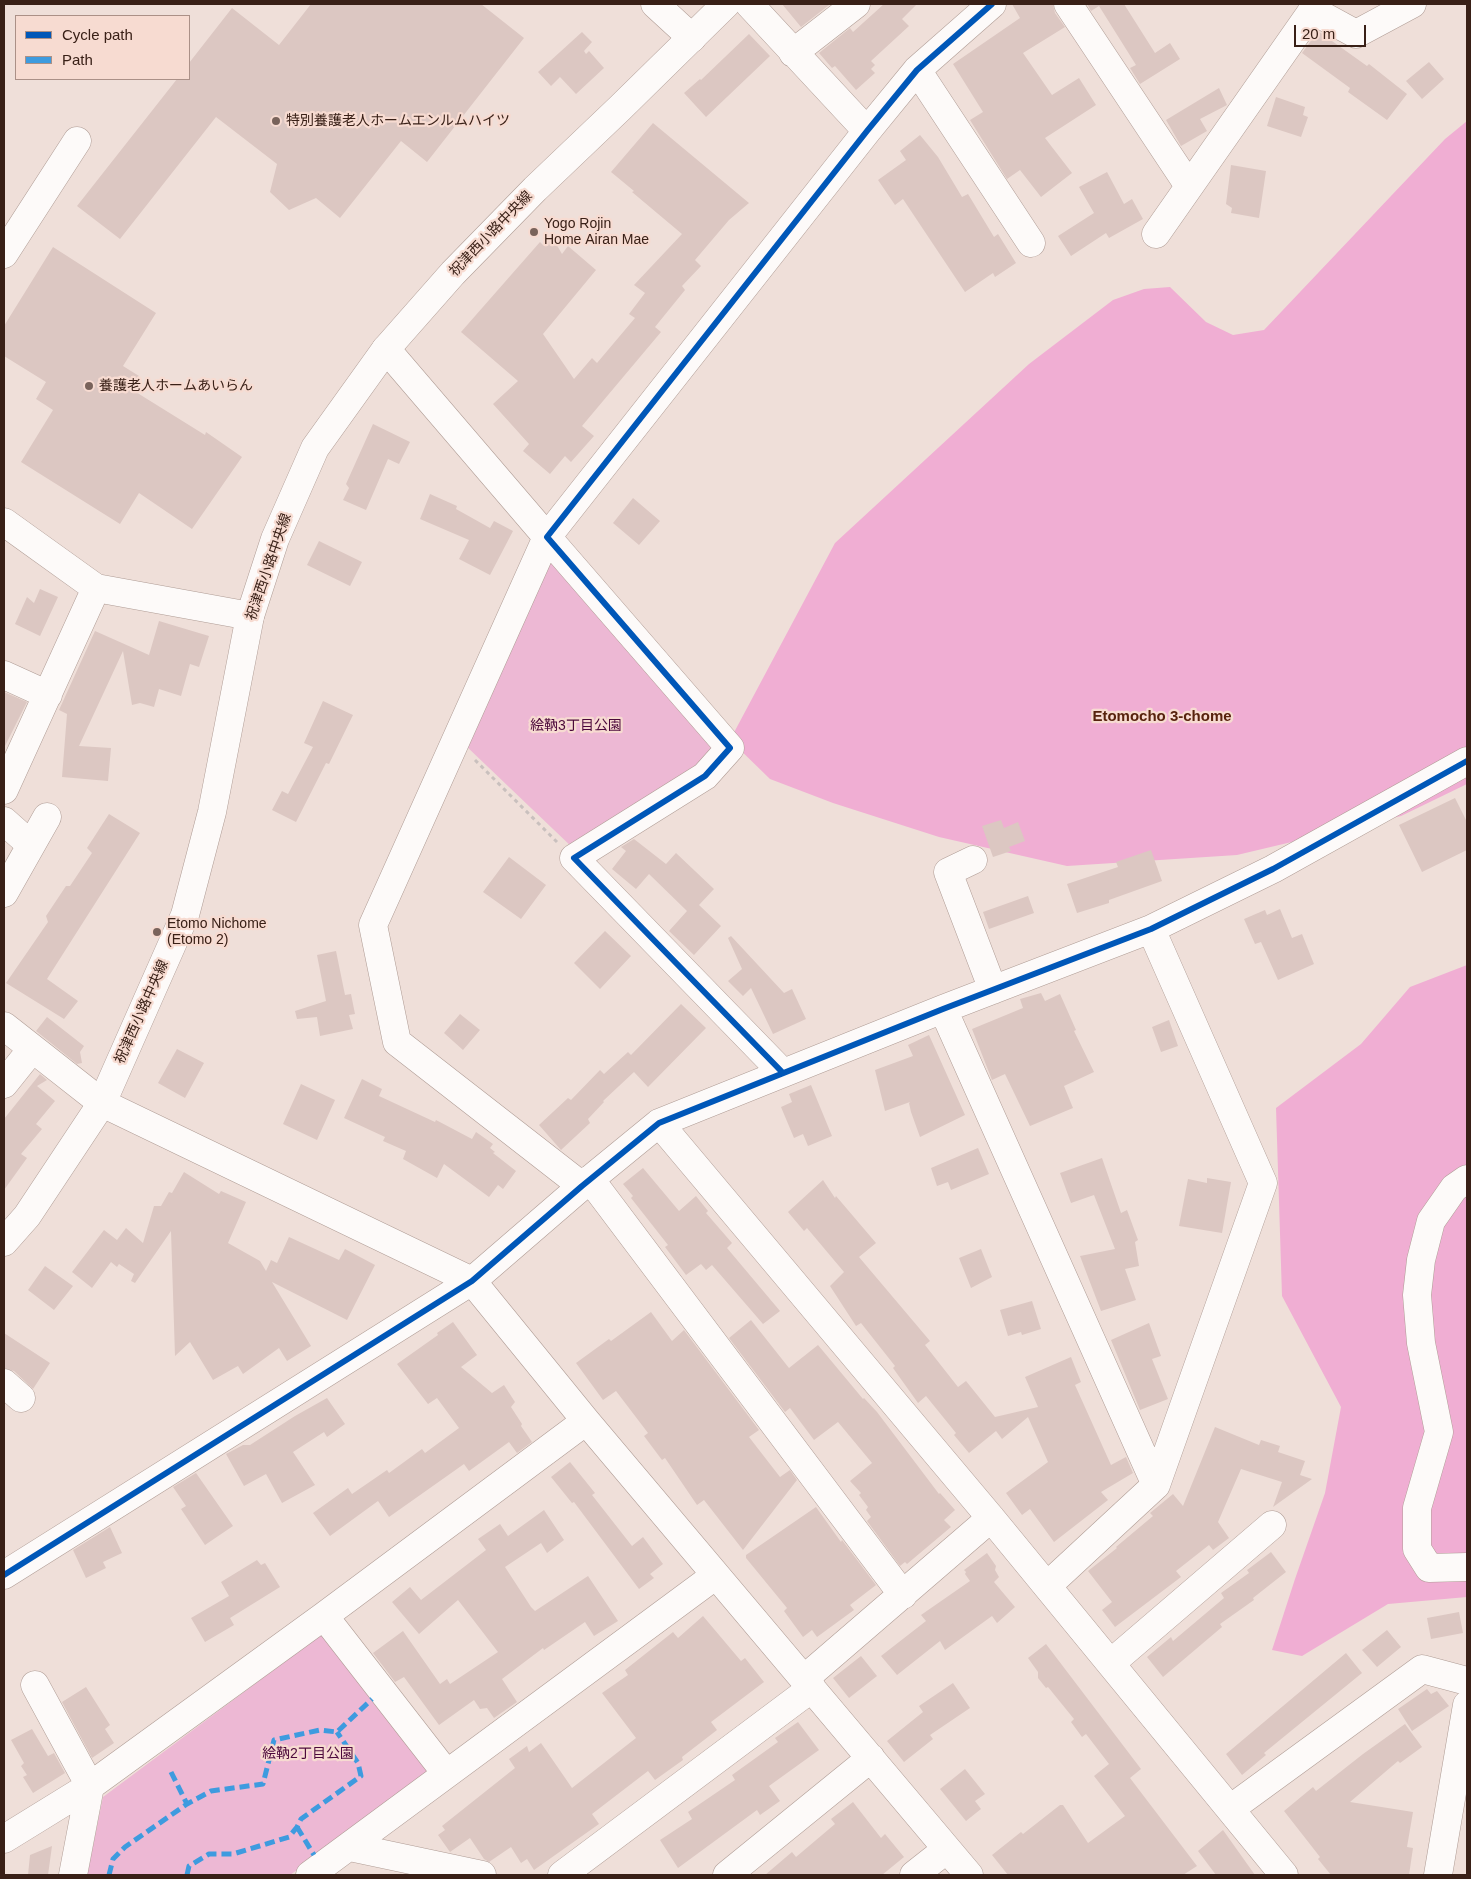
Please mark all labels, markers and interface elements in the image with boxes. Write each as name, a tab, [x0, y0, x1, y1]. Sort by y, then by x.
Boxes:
legend	[15, 15, 190, 80]
scale bar	[1296, 15, 1368, 47]
text: 20 m	[1302, 25, 1335, 42]
text: Cycle path	[62, 26, 133, 43]
text: Path	[62, 51, 93, 68]
place label: 特別養護老人ホームエンルムハイツ	[286, 113, 510, 129]
marker: 特別養護老人ホームエンルムハイツ	[270, 115, 282, 127]
street label: 祝津西小路中央線	[446, 188, 536, 280]
place label: Yogo Rojin Home Airan Mae	[544, 216, 649, 248]
marker: Yogo Rojin Home Airan Mae	[528, 226, 540, 238]
place label: 養護老人ホームあいらん	[99, 378, 253, 394]
marker: 養護老人ホームあいらん	[83, 380, 95, 392]
street label: 祝津西小路中央線	[243, 511, 295, 623]
district label: Etomocho 3-chome	[1092, 708, 1232, 726]
park label: 絵靹3丁目公園	[530, 718, 622, 734]
place label: Etomo Nichome (Etomo 2)	[167, 916, 267, 949]
marker: Etomo Nichome (Etomo 2)	[151, 926, 163, 938]
street label: 祝津西小路中央線	[112, 957, 172, 1067]
park label: 絵靹2丁目公園	[262, 1746, 354, 1762]

